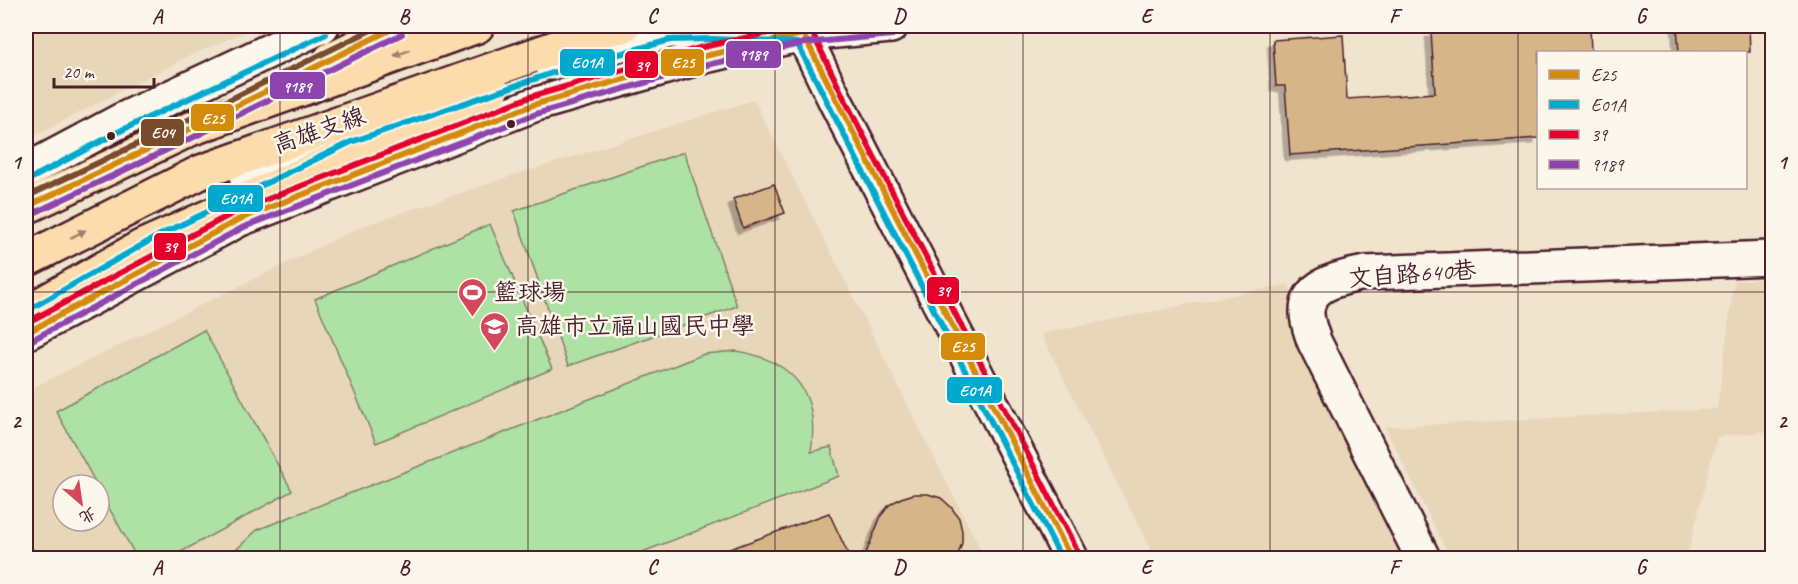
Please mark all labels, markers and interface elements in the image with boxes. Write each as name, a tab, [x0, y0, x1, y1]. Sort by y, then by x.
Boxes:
text: A	[152, 4, 164, 29]
text: B	[399, 4, 411, 29]
text: C	[647, 4, 659, 29]
text: D	[893, 4, 907, 29]
text: E	[1141, 4, 1155, 29]
text: F	[1389, 4, 1403, 29]
text: G	[1636, 4, 1649, 29]
line badge: 9189	[725, 40, 782, 69]
text: 9189	[739, 45, 769, 65]
one-way arrow	[393, 48, 411, 58]
line badge: E01A	[559, 48, 616, 77]
line badge: E25	[660, 48, 705, 77]
line badge: 39	[624, 50, 659, 79]
scale bar	[54, 51, 154, 89]
legend	[1537, 51, 1747, 189]
text: E01A	[571, 53, 604, 73]
text: E25	[672, 53, 696, 73]
text: 39	[635, 56, 651, 76]
text: 20 m	[63, 61, 96, 83]
text: E25	[1591, 64, 1618, 86]
line badge: 9189	[269, 71, 326, 100]
text: 9189	[283, 77, 313, 97]
text: E01A	[1591, 94, 1627, 116]
street label: 高雄支線	[269, 100, 369, 160]
line badge: E25	[190, 103, 235, 132]
text: E25	[202, 109, 226, 129]
line badge: E04	[140, 118, 185, 147]
unlabelled marker	[505, 118, 517, 130]
text: E04	[152, 123, 176, 143]
text: 39	[1591, 124, 1609, 146]
unlabelled marker	[105, 130, 117, 142]
text: 1	[12, 150, 23, 175]
text: 1	[1778, 150, 1789, 175]
text: 9189	[1591, 154, 1625, 176]
line badge: E01A	[207, 184, 264, 213]
text: E01A	[220, 189, 253, 209]
one-way arrow	[69, 229, 86, 239]
line badge: 39	[153, 232, 187, 261]
text: 39	[163, 237, 179, 257]
street label: 文自路640巷	[1347, 255, 1477, 293]
sports icon: 籃球場	[457, 276, 489, 318]
line badge: 39	[926, 276, 960, 305]
place label: 籃球場	[494, 277, 566, 307]
text: 39	[936, 281, 952, 301]
school or university icon: 高雄市立福山國民中學	[478, 310, 510, 352]
place label: 高雄市立福山國民中學	[515, 311, 755, 341]
line badge: E25	[940, 332, 986, 361]
text: E25	[952, 337, 976, 357]
line badge: E01A	[946, 376, 1003, 404]
text: E01A	[959, 381, 992, 401]
text: 2	[12, 409, 23, 434]
text: 2	[1778, 409, 1789, 434]
north arrow	[51, 473, 111, 533]
text: 北	[76, 503, 100, 528]
text: A	[152, 555, 164, 580]
text: B	[399, 555, 411, 580]
text: C	[647, 555, 659, 580]
text: D	[893, 555, 907, 580]
text: E	[1141, 555, 1155, 580]
text: F	[1389, 555, 1403, 580]
text: G	[1636, 555, 1649, 580]

